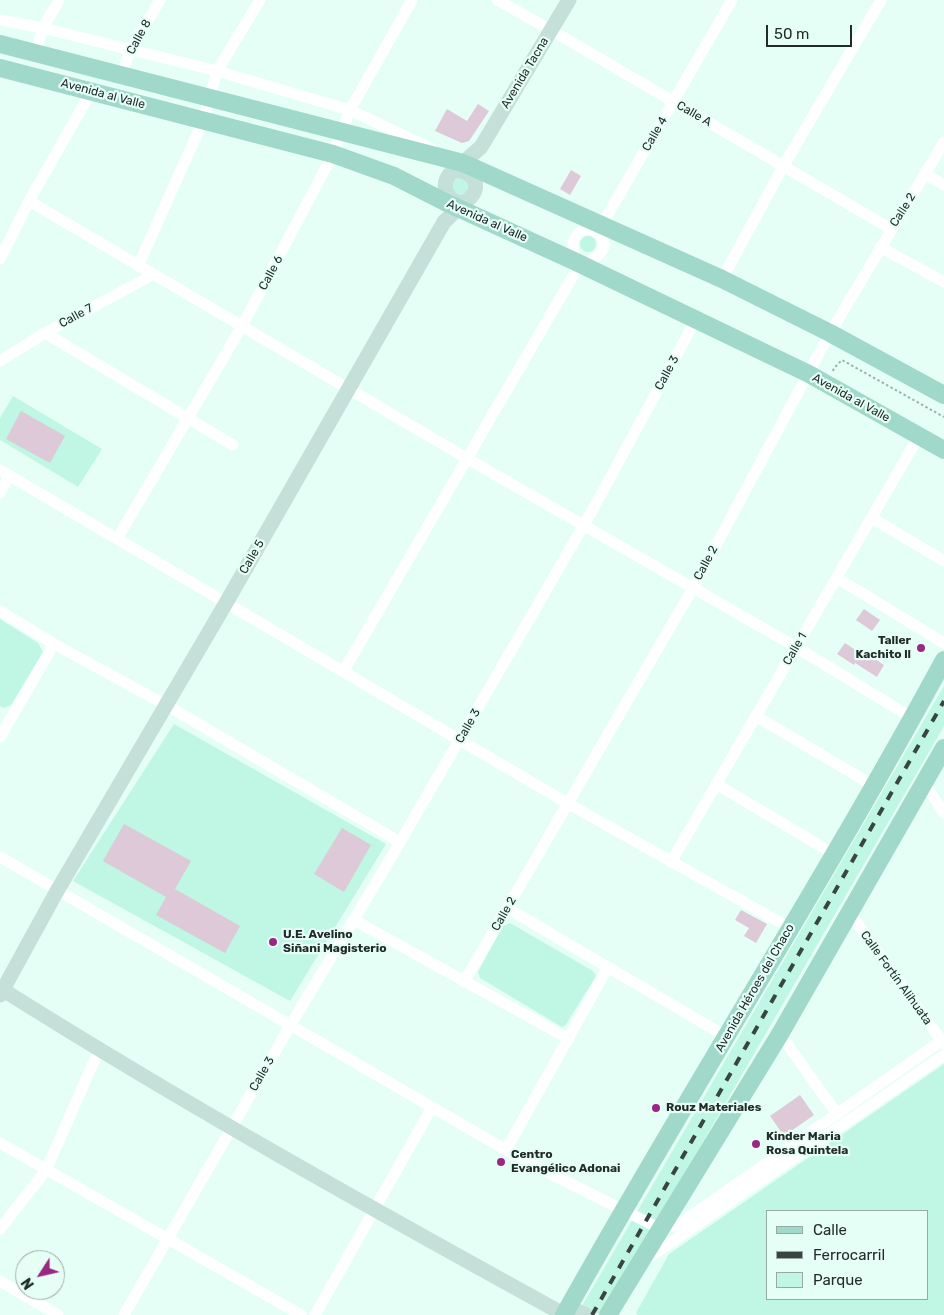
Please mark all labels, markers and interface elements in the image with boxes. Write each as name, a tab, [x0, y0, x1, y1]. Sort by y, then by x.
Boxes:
scale bar	[769, 15, 855, 47]
street label: Calle 8	[124, 17, 154, 57]
text: 50 m	[774, 25, 809, 43]
street label: Avenida Tacna	[498, 35, 552, 111]
street label: Avenida al Valle	[59, 76, 147, 112]
street label: Calle A	[674, 98, 714, 130]
street label: Calle 4	[639, 114, 671, 154]
street label: Calle 2	[887, 190, 919, 230]
street label: Avenida al Valle	[445, 197, 529, 245]
street label: Calle 6	[256, 253, 286, 293]
street label: Calle 7	[57, 301, 95, 331]
street label: Calle 3	[652, 353, 682, 393]
street label: Avenida al Valle	[810, 371, 892, 425]
street label: Calle 5	[236, 537, 268, 577]
street label: Calle 2	[691, 543, 721, 583]
street label: Calle 1	[780, 630, 810, 668]
place label: Taller Kachito ll	[855, 634, 911, 662]
marker: Taller Kachito ll	[915, 642, 927, 654]
street label: Calle 3	[452, 706, 484, 746]
street label: Calle 2	[488, 894, 520, 934]
street label: Avenida Héroes del Chaco	[712, 922, 798, 1054]
place label: U.E. Avelino Siñani Magisterio	[283, 928, 386, 956]
street label: Calle Fortín Alihuata	[857, 928, 935, 1028]
marker: U.E. Avelino Siñani Magisterio	[267, 936, 279, 948]
street label: Calle 3	[246, 1054, 278, 1094]
place label: Rouz Materiales	[666, 1101, 761, 1115]
marker: Rouz Materiales	[650, 1102, 662, 1114]
place label: Kinder Maria Rosa Quintela	[766, 1130, 848, 1158]
marker: Kinder Maria Rosa Quintela	[750, 1138, 762, 1150]
place label: Centro Evangélico Adonai	[511, 1148, 620, 1176]
marker: Centro Evangélico Adonai	[495, 1156, 507, 1168]
legend	[766, 1210, 929, 1300]
text: Calle	[813, 1221, 847, 1239]
text: Ferrocarril	[813, 1246, 885, 1264]
north arrow	[15, 1250, 65, 1300]
text: Parque	[813, 1271, 863, 1289]
text: N	[18, 1274, 38, 1292]

